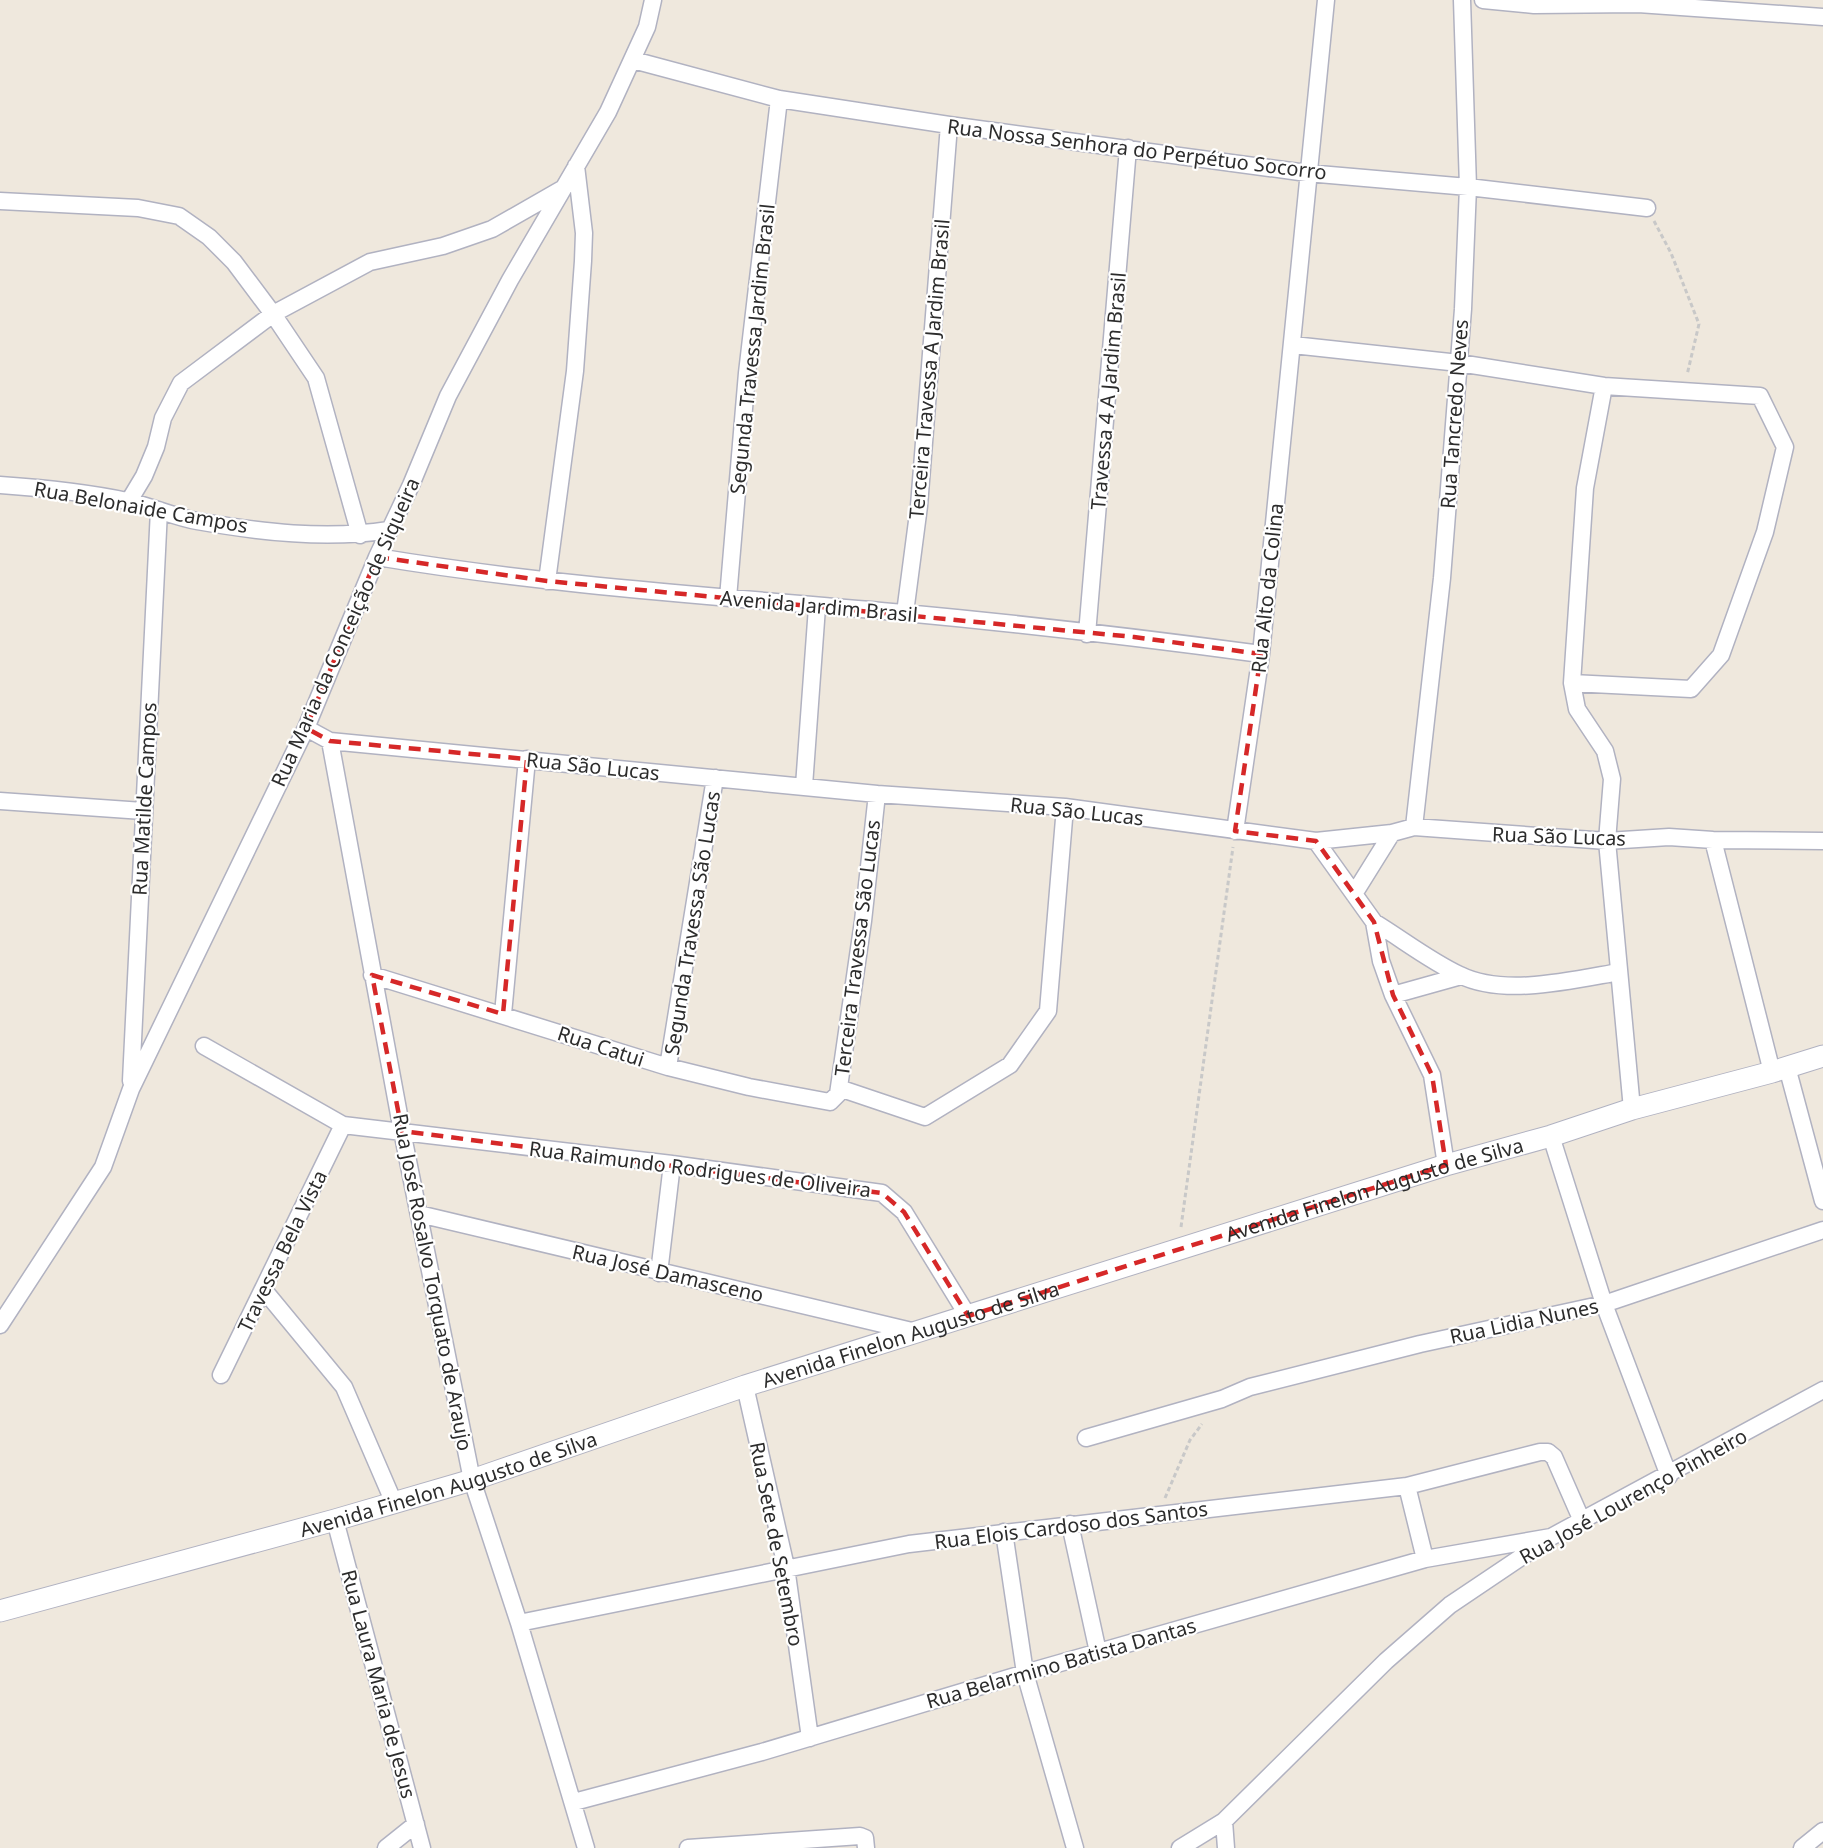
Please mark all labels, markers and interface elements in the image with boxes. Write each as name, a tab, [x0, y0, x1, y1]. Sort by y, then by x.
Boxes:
street label: Rua Nossa Senhora do Perpétuo Socorro	[946, 112, 1328, 186]
street label: Segunda Travessa Jardim Brasil	[723, 202, 781, 496]
street label: Terceira Travessa A Jardim Brasil	[902, 218, 956, 520]
street label: Travessa 4 A Jardim Brasil	[1084, 271, 1132, 511]
street label: Rua Tancredo Neves	[1434, 318, 1474, 510]
street label: Rua Maria da Conceição de Siqueira	[264, 473, 426, 791]
street label: Rua Belonaide Campos	[32, 475, 250, 539]
street label: Rua Alto da Colina	[1245, 502, 1289, 674]
street label: Avenida Jardim Brasil	[719, 584, 919, 628]
street label: Rua Matilde Campos	[125, 702, 163, 896]
street label: Rua São Lucas	[525, 746, 661, 786]
street label: Segunda Travessa São Lucas	[658, 789, 726, 1057]
street label: Rua São Lucas	[1009, 791, 1145, 831]
street label: Terceira Travessa São Lucas	[828, 818, 886, 1078]
street label: Rua São Lucas	[1492, 820, 1626, 852]
street label: Rua Catui	[554, 1019, 648, 1073]
street label: Rua José Rosalvo Torquato de Araujo	[387, 1111, 479, 1453]
street label: Avenida Finelon Augusto de Silva	[1222, 1131, 1526, 1247]
street label: Rua Raimundo Rodrigues de Oliveira	[527, 1135, 873, 1203]
street label: Travessa Bela Vista	[231, 1165, 333, 1337]
street label: Rua José Damasceno	[570, 1238, 766, 1308]
street label: Avenida Finelon Augusto de Silva	[758, 1274, 1062, 1393]
street label: Rua Lidia Nunes	[1447, 1292, 1601, 1350]
street label: Rua José Lourenço Pinheiro	[1514, 1422, 1752, 1570]
street label: Avenida Finelon Augusto de Silva	[297, 1425, 600, 1543]
street label: Rua Sete de Setembro	[744, 1439, 810, 1649]
street label: Rua Elois Cardoso dos Santos	[933, 1495, 1209, 1555]
street label: Rua Laura Maria de Jesus	[335, 1567, 423, 1801]
street label: Rua Belarmino Batista Dantas	[923, 1611, 1199, 1715]

